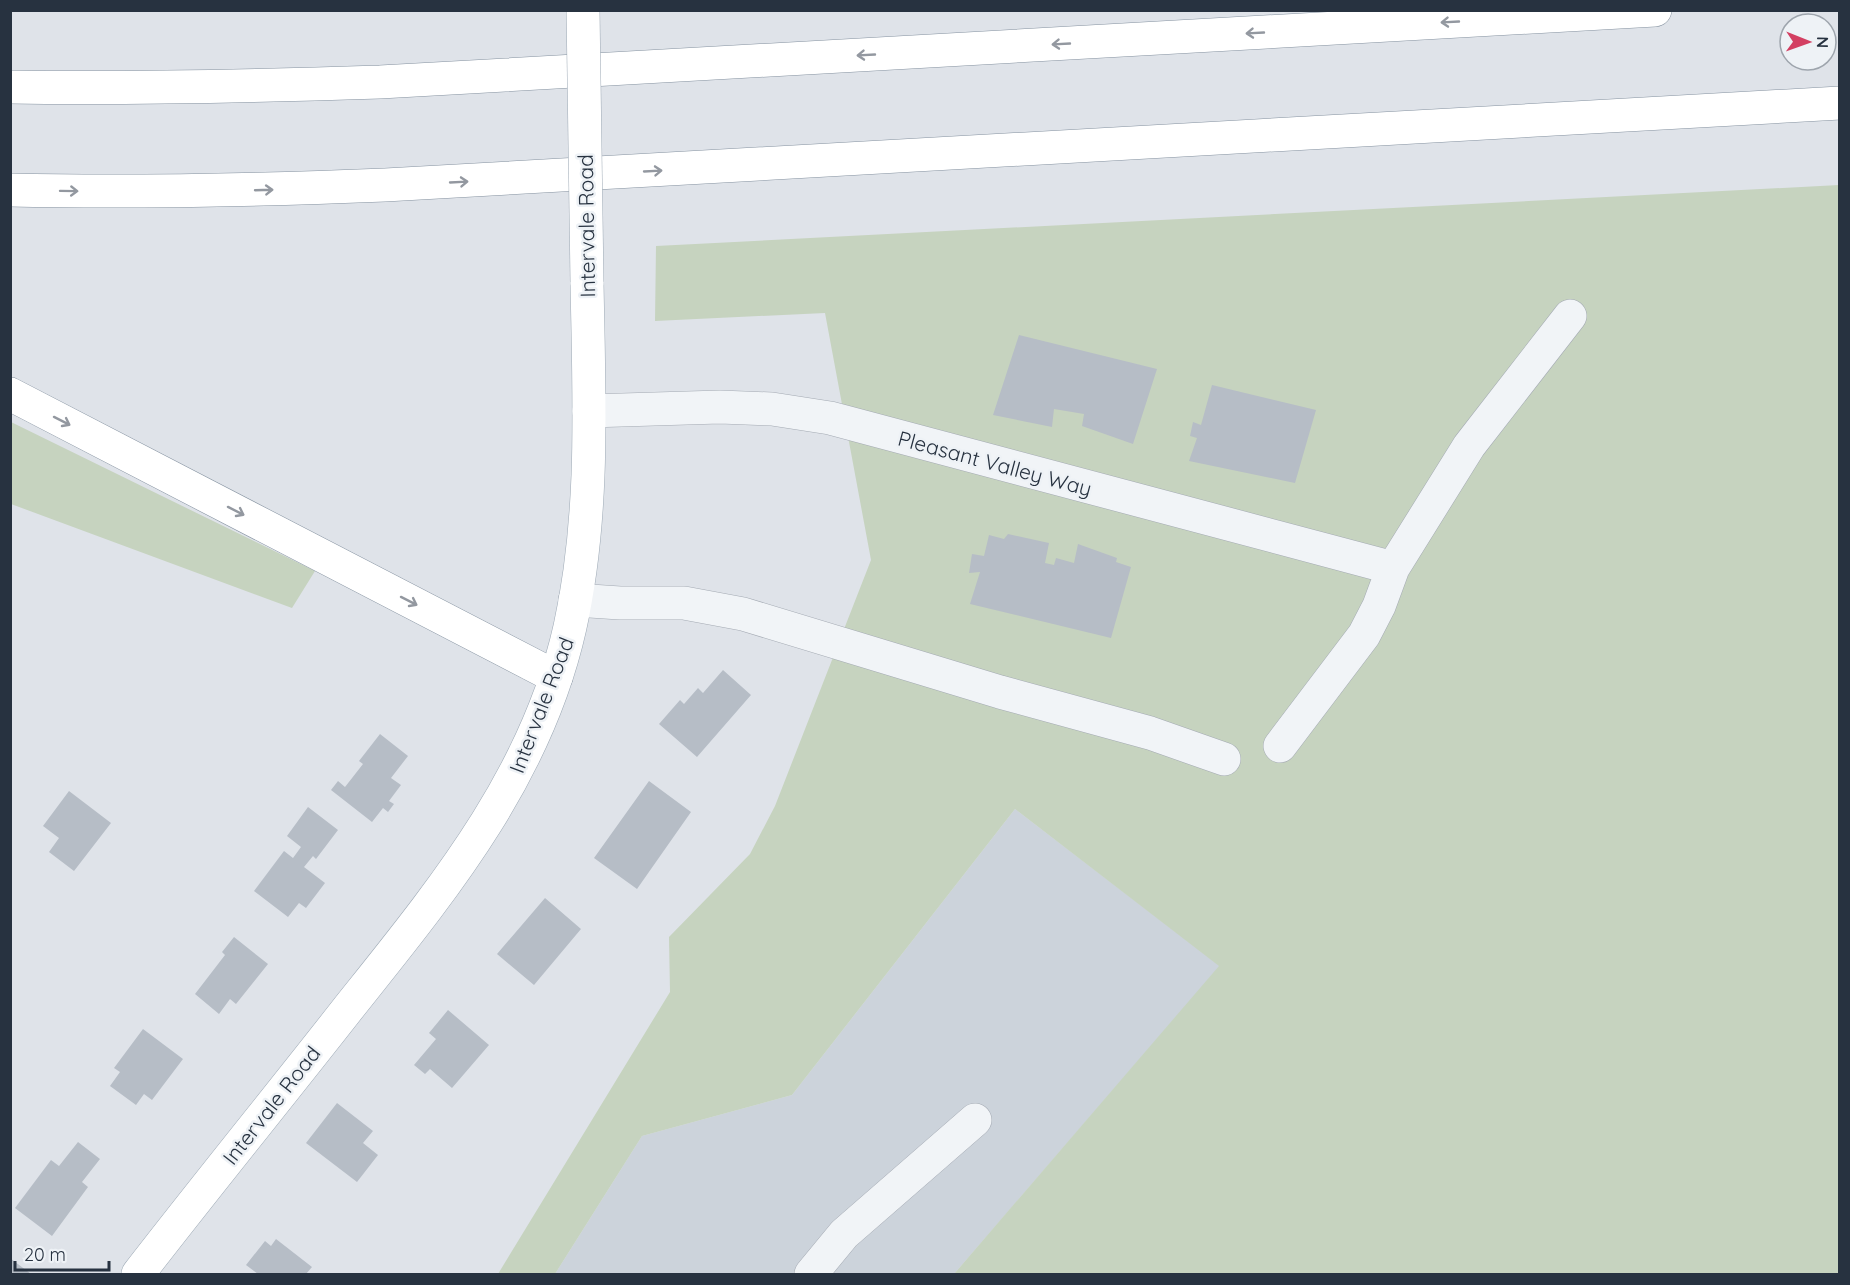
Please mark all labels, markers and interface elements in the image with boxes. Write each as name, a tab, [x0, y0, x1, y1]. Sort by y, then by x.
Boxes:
north arrow	[1778, 12, 1838, 72]
one-way arrow	[1441, 17, 1460, 28]
one-way arrow	[1246, 28, 1266, 39]
text: N	[1813, 36, 1833, 48]
one-way arrow	[1051, 39, 1071, 50]
one-way arrow	[856, 50, 876, 61]
street label: Intervale Road	[572, 154, 600, 298]
one-way arrow	[643, 165, 663, 176]
one-way arrow	[448, 176, 468, 187]
one-way arrow	[253, 184, 273, 196]
one-way arrow	[58, 186, 78, 197]
one-way arrow	[53, 416, 71, 427]
street label: Pleasant Valley Way	[895, 425, 1095, 501]
one-way arrow	[226, 506, 244, 517]
one-way arrow	[399, 595, 417, 607]
street label: Intervale Road	[503, 633, 579, 777]
street label: Intervale Road	[217, 1040, 325, 1170]
scale bar	[15, 1234, 110, 1272]
text: 20 m	[24, 1243, 66, 1266]

